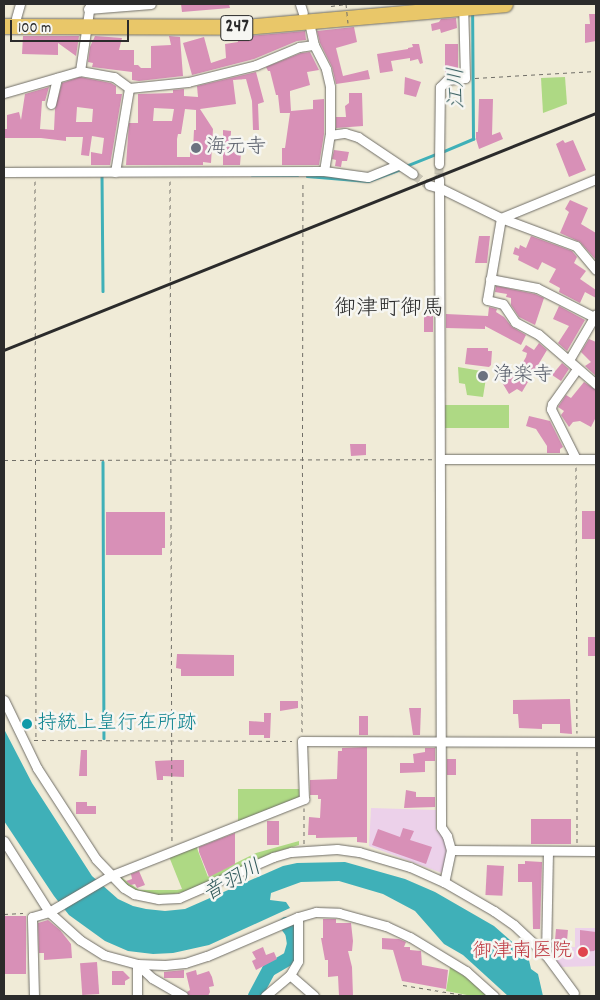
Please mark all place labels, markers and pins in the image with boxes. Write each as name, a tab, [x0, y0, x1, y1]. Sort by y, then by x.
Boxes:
place label: 海元寺	[206, 136, 266, 160]
marker: 海元寺	[190, 142, 202, 154]
place label: 浄楽寺	[493, 364, 553, 388]
marker: 浄楽寺	[477, 370, 489, 382]
place label: 持統上皇行在所跡	[37, 712, 197, 736]
marker: 持統上皇行在所跡	[21, 718, 33, 730]
place label: 御津南医院	[472, 940, 572, 964]
marker: 御津南医院	[576, 945, 590, 959]

